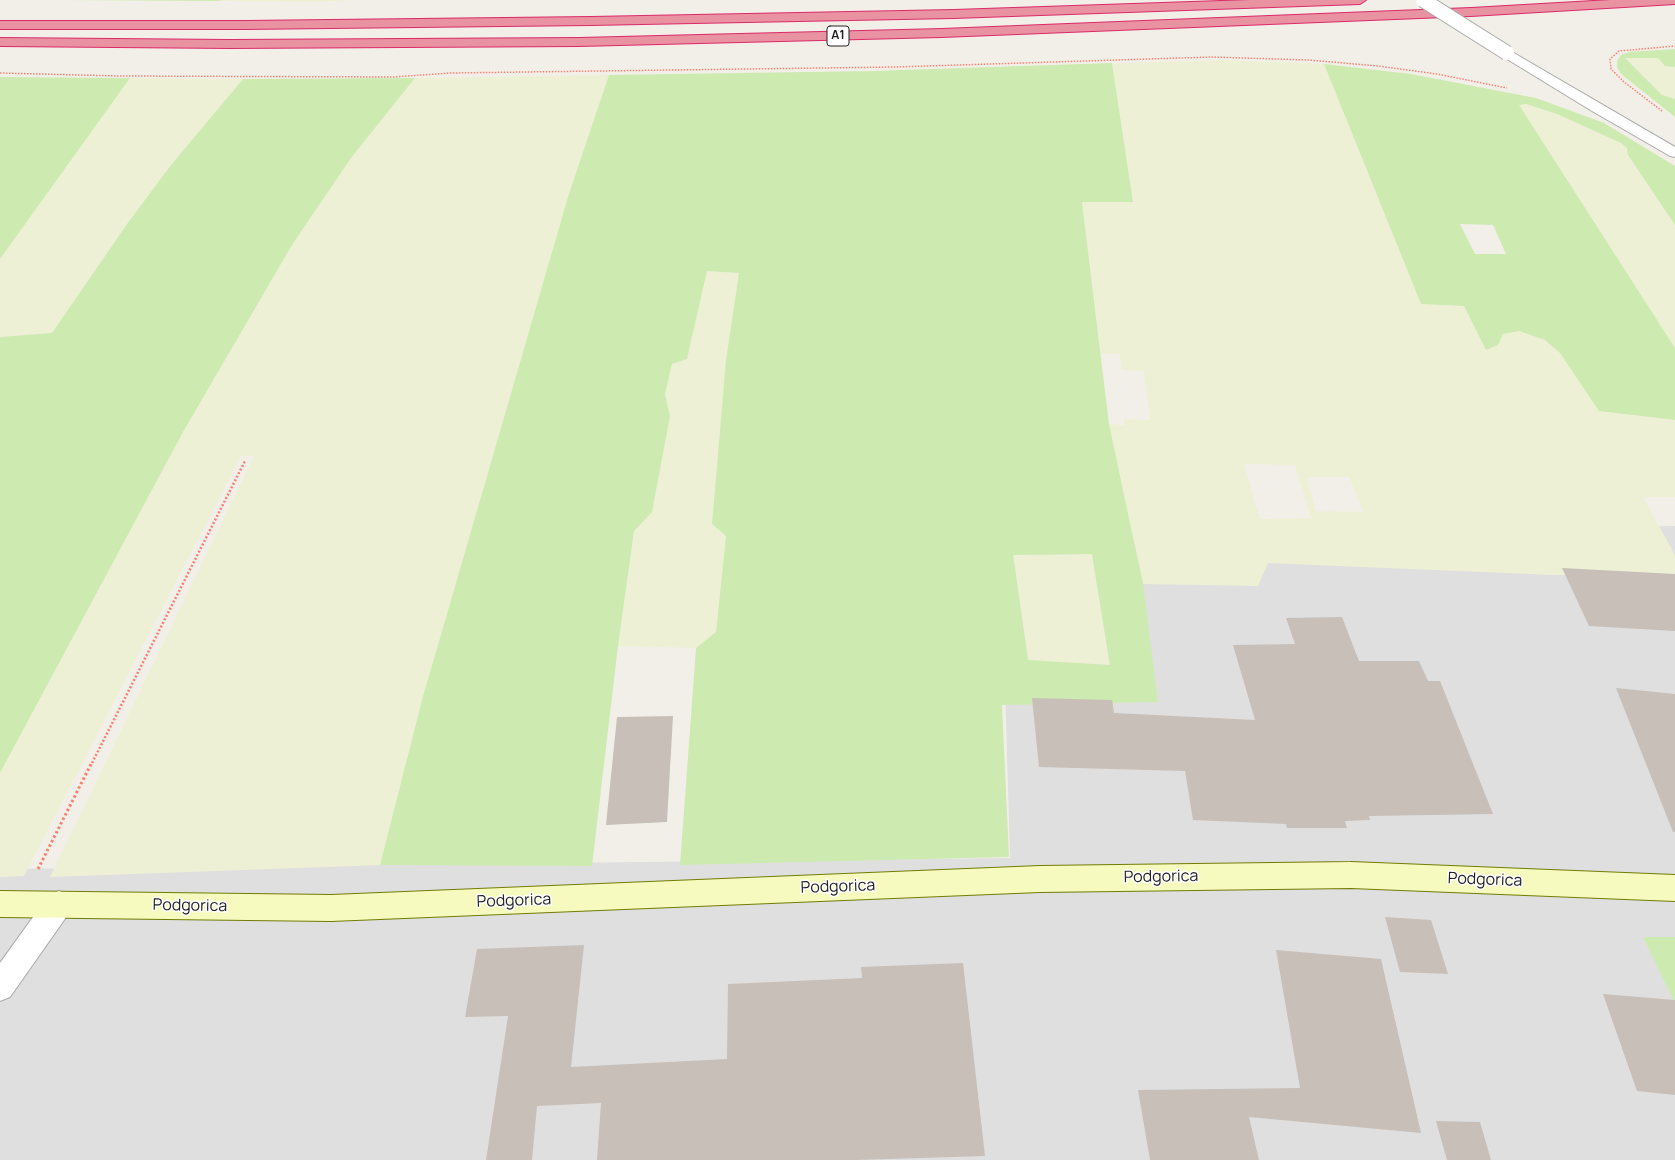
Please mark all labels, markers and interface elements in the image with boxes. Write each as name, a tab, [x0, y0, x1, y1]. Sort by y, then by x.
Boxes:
road number: A1	[827, 26, 849, 46]
street label: Podgorica	[1123, 867, 1199, 887]
street label: Podgorica	[1447, 869, 1523, 891]
street label: Podgorica	[800, 876, 876, 898]
street label: Podgorica	[476, 890, 552, 912]
street label: Podgorica	[152, 896, 228, 916]

